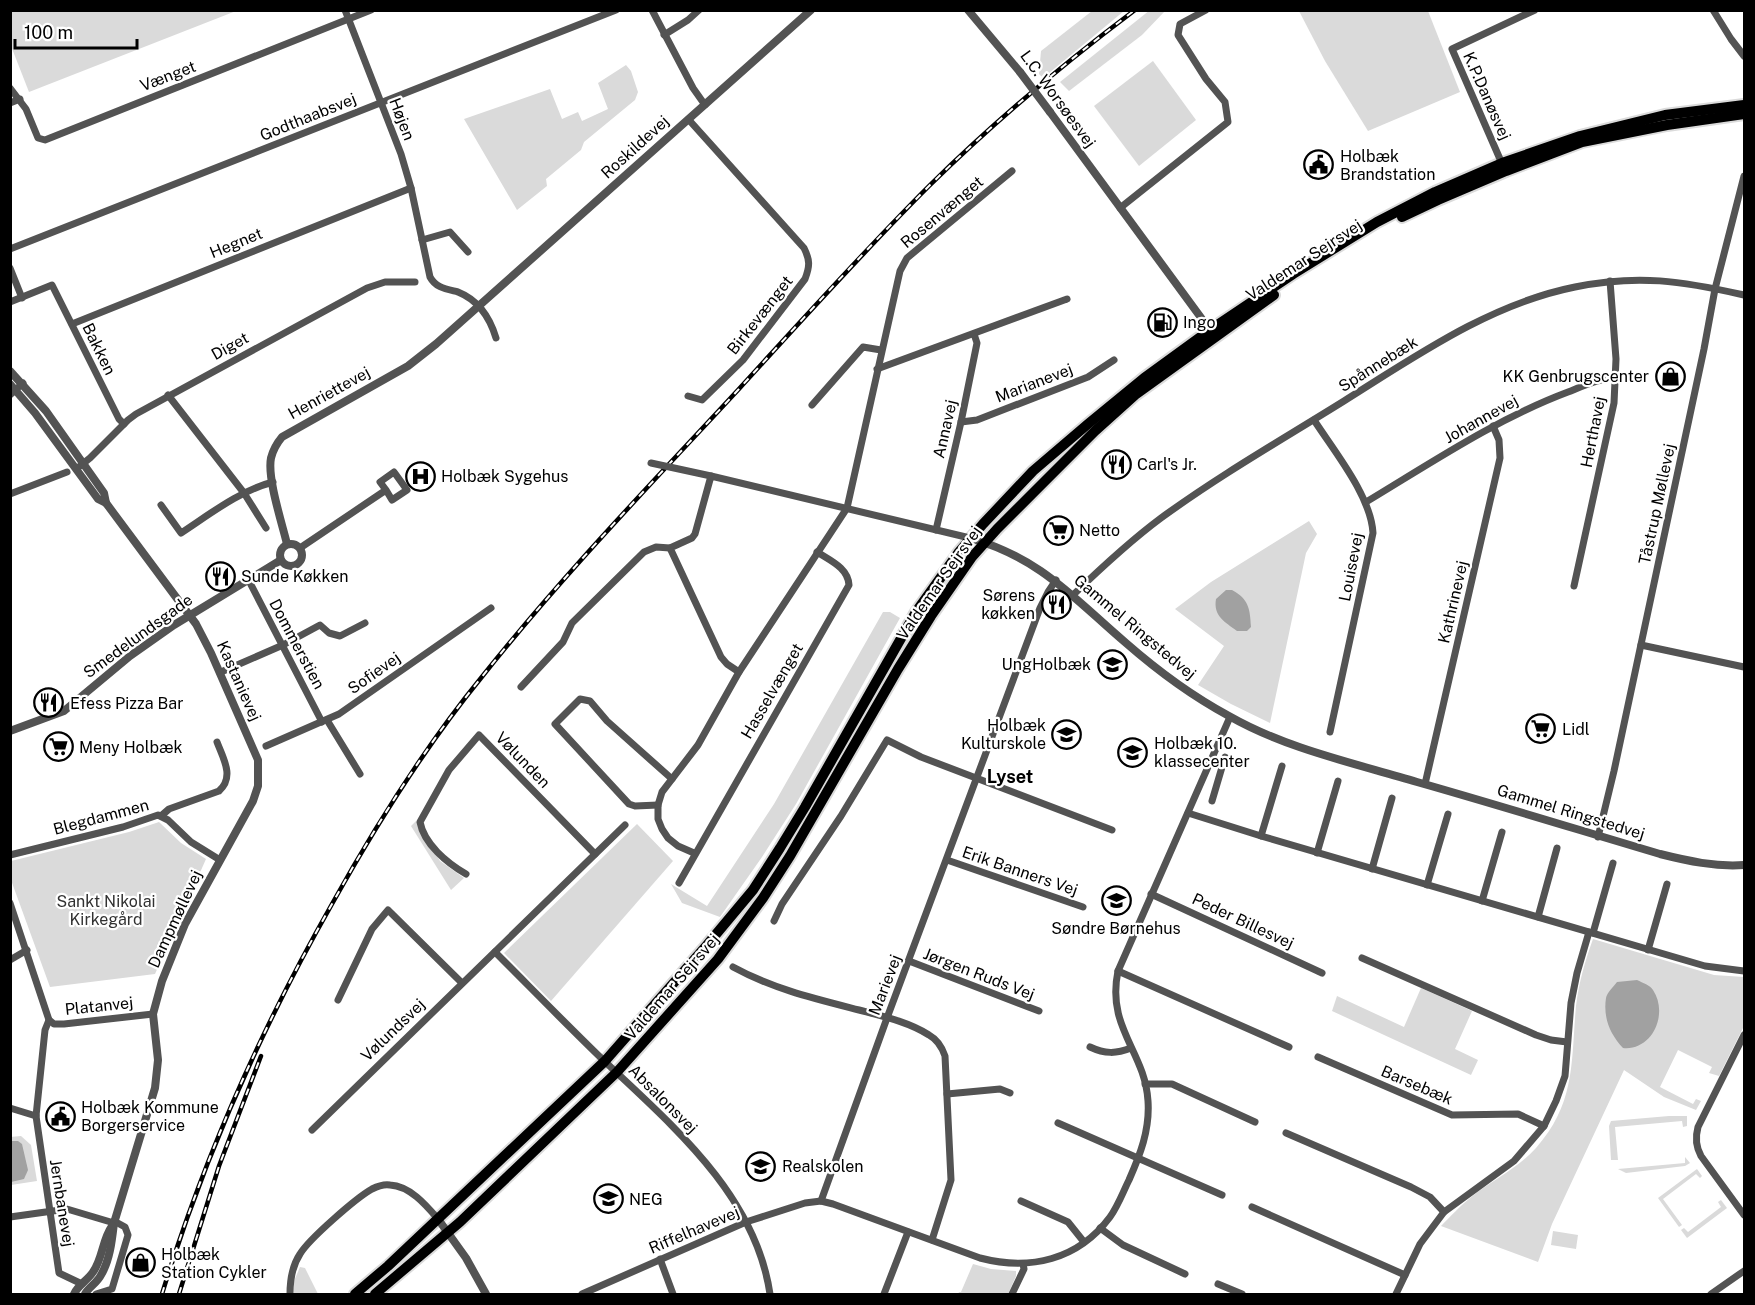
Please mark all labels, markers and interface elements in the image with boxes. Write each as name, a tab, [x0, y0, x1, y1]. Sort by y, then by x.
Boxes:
scale bar	[15, 12, 136, 50]
text: 100 m	[24, 22, 73, 43]
street label: L.C. Worsøesvej	[1016, 47, 1100, 151]
street label: K.P.Danøsvej	[1459, 49, 1515, 143]
street label: Vænget	[137, 57, 199, 95]
street label: Godthaabsvej	[257, 89, 359, 145]
street label: Højen	[385, 95, 419, 143]
street label: Roskildevej	[597, 112, 673, 182]
place label: Holbæk Brandstation	[1340, 147, 1435, 184]
public building icon: Holbæk Brandstation	[1303, 149, 1335, 181]
street label: Rosenvænget	[897, 172, 987, 252]
street label: Valdemar Sejrsvej	[1243, 215, 1365, 305]
street label: Hegnet	[207, 224, 265, 262]
street label: Birkevænget	[723, 272, 797, 358]
fuel station icon: Ingo	[1146, 306, 1178, 338]
place label: Ingo	[1183, 313, 1216, 332]
street label: Bakken	[78, 320, 120, 378]
street label: Diget	[208, 328, 252, 364]
street label: Spånnebæk	[1335, 332, 1421, 396]
street label: Marianevej	[993, 360, 1075, 406]
shop icon: KK Genbrugscenter	[1654, 360, 1686, 392]
street label: Henriettevej	[285, 363, 373, 423]
place label: KK Genbrugscenter	[1503, 367, 1649, 386]
street label: Johannevej	[1441, 391, 1521, 447]
street label: Herthavej	[1577, 395, 1609, 469]
street label: Annavej	[929, 398, 961, 460]
street label: Tåstrup Møllevej	[1635, 442, 1679, 566]
restaurant icon: Carl's Jr.	[1100, 448, 1132, 480]
place label: Carl's Jr.	[1137, 455, 1197, 474]
hospital icon: Holbæk Sygehus	[404, 460, 436, 492]
place label: Holbæk Sygehus	[441, 467, 568, 486]
supermarket icon: Netto	[1042, 514, 1074, 546]
place label: Netto	[1079, 521, 1120, 540]
street label: Valdemar Sejrsvej	[893, 523, 985, 643]
street label: Louisevej	[1335, 531, 1367, 603]
street label: Kathrinevej	[1434, 559, 1472, 645]
restaurant icon: Sunde Køkken	[204, 560, 236, 592]
place label: Sunde Køkken	[241, 567, 348, 586]
street label: Gammel Ringstedvej	[1070, 570, 1200, 684]
place label: Sørens køkken	[981, 586, 1035, 623]
restaurant icon: Sørens køkken	[1040, 588, 1072, 620]
street label: Smedelundsgade	[80, 590, 196, 682]
street label: Dommerstien	[265, 596, 329, 692]
street label: Kastanievej	[213, 638, 265, 724]
street label: Hasselvænget	[737, 640, 807, 742]
street label: Sofievej	[344, 648, 404, 698]
school or university icon: UngHolbæk	[1096, 648, 1128, 680]
place label: UngHolbæk	[1002, 655, 1091, 674]
restaurant icon: Efess Pizza Bar	[33, 687, 65, 719]
place label: Efess Pizza Bar	[70, 694, 183, 713]
supermarket icon: Lidl	[1525, 713, 1557, 745]
place label: Holbæk Kulturskole	[961, 716, 1046, 753]
school or university icon: Holbæk Kulturskole	[1051, 718, 1083, 750]
place label: Lidl	[1562, 720, 1590, 739]
street label: Vølunden	[492, 728, 554, 792]
supermarket icon: Meny Holbæk	[42, 731, 74, 763]
place label: Holbæk 10. klassecenter	[1154, 734, 1250, 771]
school or university icon: Holbæk 10. klassecenter	[1117, 736, 1149, 768]
place label: Meny Holbæk	[79, 738, 183, 757]
district label: Lyset	[987, 766, 1033, 787]
street label: Gammel Ringstedvej	[1495, 780, 1647, 844]
street label: Blegdammen	[51, 795, 151, 839]
street label: Erik Banners Vej	[960, 842, 1080, 900]
street label: Dampmøllevej	[144, 867, 206, 971]
school or university icon: Søndre Børnehus	[1100, 884, 1132, 916]
street label: Peder Billesvej	[1189, 889, 1297, 953]
park label: Sankt Nikolai Kirkegård	[57, 892, 155, 929]
place label: Søndre Børnehus	[1051, 919, 1181, 938]
street label: Valdemar Sejrsvej	[621, 930, 723, 1044]
street label: Jørgen Ruds Vej	[921, 944, 1037, 1004]
street label: Marievej	[865, 952, 905, 1018]
street label: Platanvej	[64, 993, 134, 1019]
street label: Vølundsvej	[357, 995, 429, 1065]
street label: Absalonsvej	[625, 1061, 701, 1137]
street label: Barsebæk	[1378, 1061, 1456, 1109]
place label: Holbæk Kommune Borgerservice	[81, 1098, 219, 1135]
public building icon: Holbæk Kommune Borgerservice	[44, 1100, 76, 1132]
school or university icon: Realskolen	[745, 1150, 777, 1182]
place label: Realskolen	[782, 1157, 863, 1176]
street label: Jernbanevej	[46, 1158, 78, 1248]
school or university icon: NEG	[592, 1183, 624, 1215]
place label: NEG	[629, 1190, 663, 1209]
street label: Riffelhavevej	[646, 1202, 742, 1258]
place label: Holbæk Station Cykler	[161, 1245, 267, 1282]
shop icon: Holbæk Station Cykler	[124, 1247, 156, 1279]

